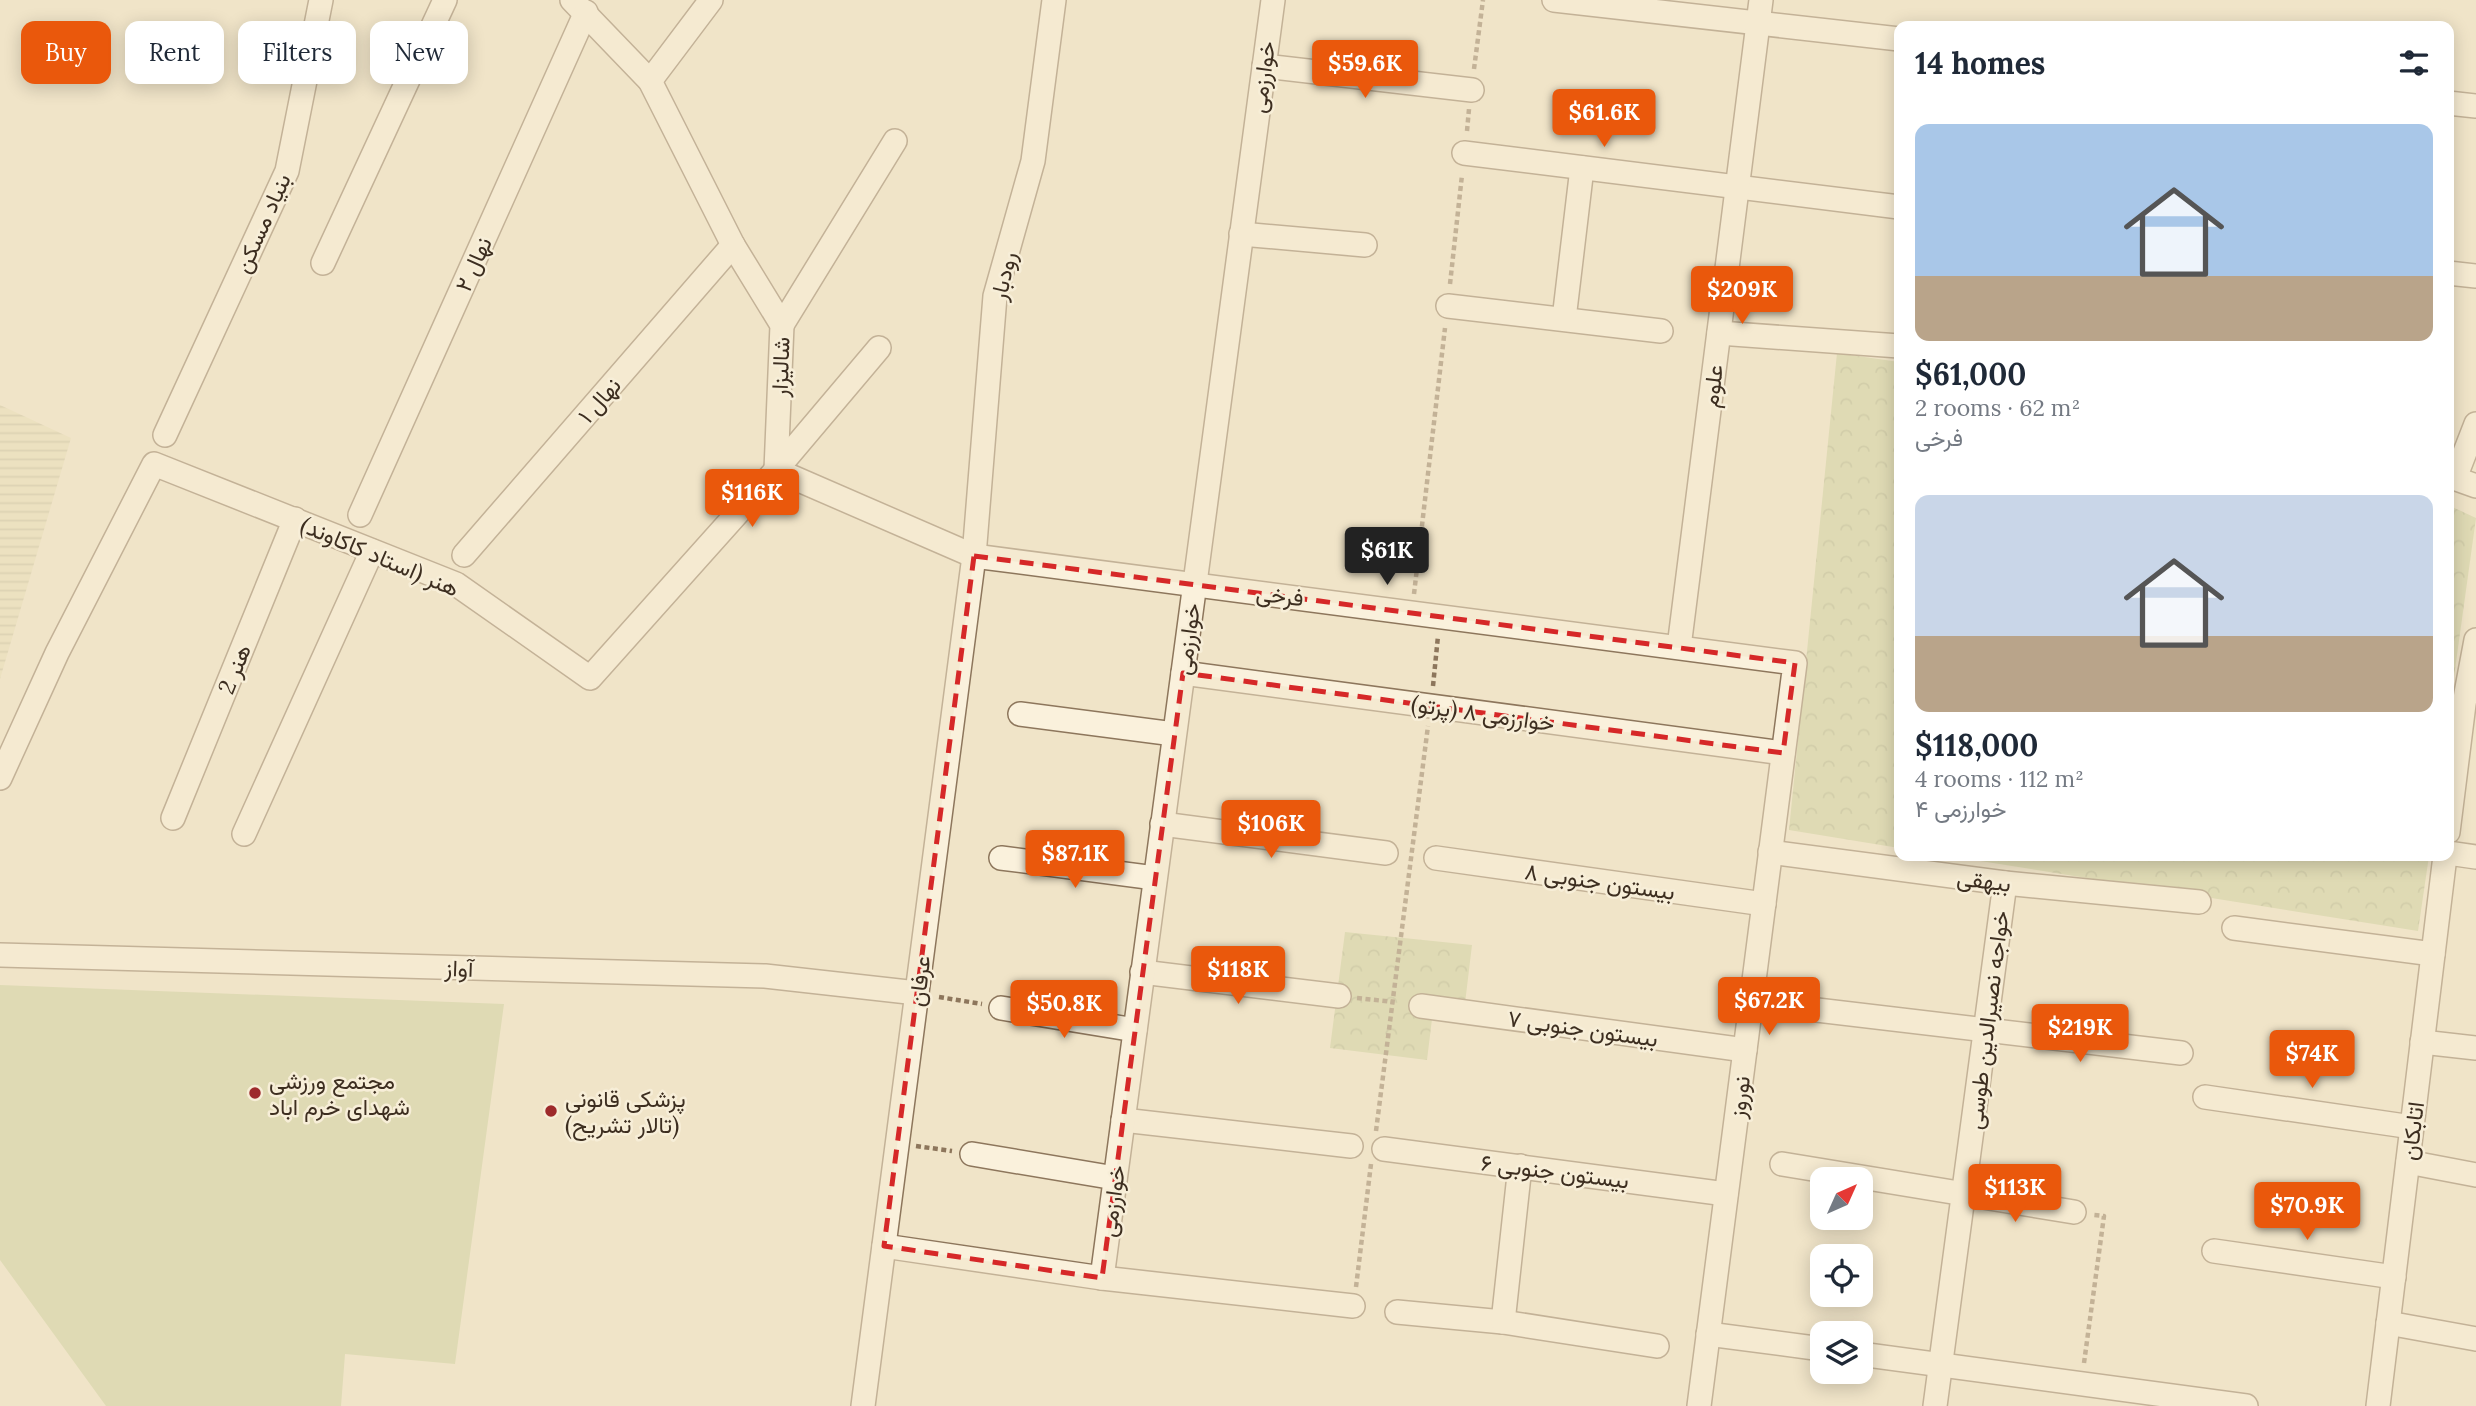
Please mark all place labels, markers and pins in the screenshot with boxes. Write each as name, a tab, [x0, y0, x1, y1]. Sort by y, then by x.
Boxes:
pin: $59.6K	[1308, 41, 1422, 100]
pin: $61.6K	[1547, 90, 1661, 149]
pin: $209K	[1693, 266, 1791, 326]
pin: $116K	[703, 470, 801, 529]
pin: $61K	[1346, 528, 1428, 587]
pin: $106K	[1222, 800, 1320, 860]
pin: $87.1K	[1018, 830, 1132, 890]
pin: $118K	[1189, 946, 1287, 1006]
pin: $67.2K	[1712, 978, 1826, 1037]
pin: $50.8K	[1007, 981, 1121, 1040]
pin: $219K	[2031, 1004, 2129, 1064]
pin: $74K	[2271, 1030, 2353, 1090]
place label: مجتمع ورزشی شهدای خرم اباد	[269, 1066, 410, 1122]
place label: پزشکی قانونی (تالار تشریح)	[565, 1084, 686, 1141]
marker: مجتمع ورزشی شهدای خرم اباد	[247, 1085, 263, 1101]
marker: پزشکی قانونی (تالار تشریح)	[543, 1103, 559, 1119]
pin: $113K	[1966, 1164, 2064, 1224]
pin: $70.9K	[2250, 1182, 2364, 1242]

